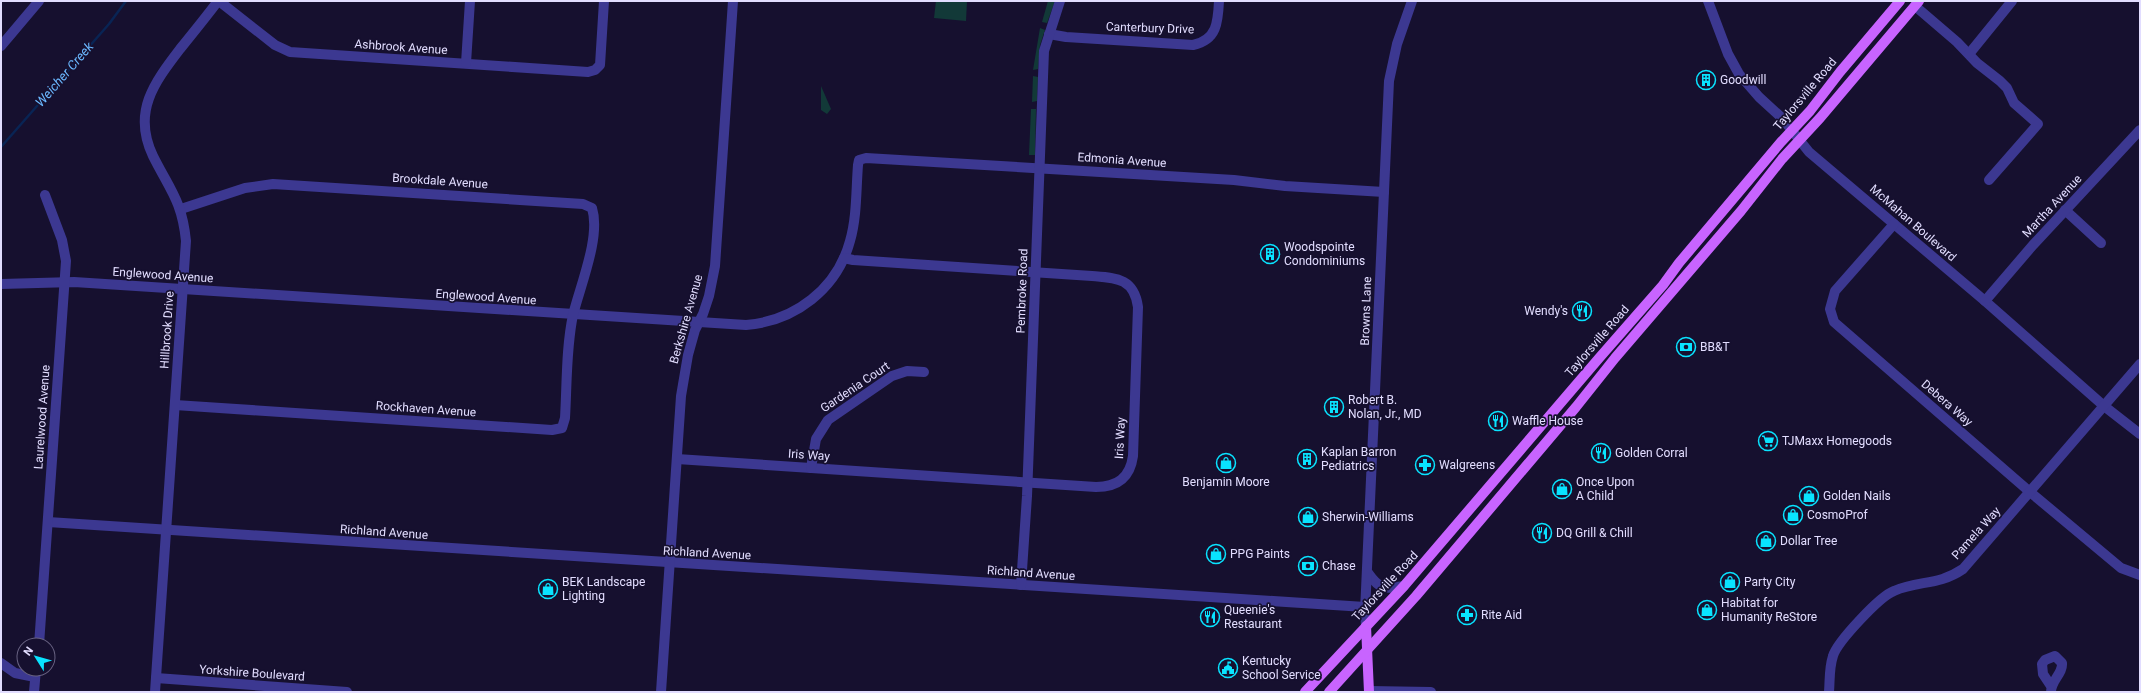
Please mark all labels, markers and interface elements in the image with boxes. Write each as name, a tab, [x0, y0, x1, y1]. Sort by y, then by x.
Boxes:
street label: Canterbury Drive	[1106, 19, 1194, 37]
street label: Ashbrook Avenue	[354, 37, 448, 57]
water label: Weicher Creek	[32, 39, 97, 110]
street label: Taylorsville Road	[1771, 55, 1839, 133]
building icon: Goodwill	[1695, 69, 1717, 91]
place label: Goodwill	[1720, 73, 1766, 87]
street label: Edmonia Avenue	[1077, 150, 1167, 170]
street label: Brookdale Avenue	[392, 171, 488, 191]
street label: Martha Avenue	[2019, 172, 2085, 240]
street label: McMahan Boulevard	[1867, 182, 1959, 264]
place label: Woodspointe Condominiums	[1284, 240, 1365, 268]
building icon: Woodspointe Condominiums	[1259, 243, 1281, 265]
street label: Pembroke Road	[1014, 248, 1030, 334]
street label: Englewood Avenue	[112, 264, 214, 286]
street label: Berkshire Avenue	[667, 273, 705, 365]
street label: Browns Lane	[1358, 276, 1374, 346]
street label: Englewood Avenue	[435, 286, 537, 308]
street label: Hillbrook Drive	[157, 291, 177, 369]
restaurant icon: Wendy's	[1571, 300, 1593, 322]
street label: Taylorsville Road	[1562, 302, 1632, 380]
place label: Wendy's	[1524, 304, 1568, 318]
bank icon: BB&T	[1675, 336, 1697, 358]
place label: BB&T	[1700, 340, 1730, 354]
street label: Gardenia Court	[818, 359, 892, 415]
street label: Laurelwood Avenue	[31, 364, 53, 470]
street label: Debera Way	[1919, 377, 1976, 429]
place label: Robert B. Nolan, Jr., MD	[1348, 393, 1422, 421]
building icon: Robert B. Nolan, Jr., MD	[1323, 396, 1345, 418]
street label: Rockhaven Avenue	[375, 399, 477, 419]
restaurant icon: Waffle House	[1487, 410, 1509, 432]
place label: Waffle House	[1512, 414, 1583, 428]
street label: Iris Way	[1112, 416, 1128, 459]
supermarket icon: TJMaxx Homegoods	[1757, 430, 1779, 452]
place label: TJMaxx Homegoods	[1782, 434, 1892, 448]
restaurant icon: Golden Corral	[1590, 442, 1612, 464]
place label: Kaplan Barron Pediatrics	[1321, 445, 1396, 473]
place label: Golden Corral	[1615, 446, 1688, 460]
street label: Iris Way	[788, 447, 831, 463]
building icon: Kaplan Barron Pediatrics	[1296, 448, 1318, 470]
shop icon: Benjamin Moore	[1215, 452, 1237, 474]
pharmacy icon: Walgreens	[1414, 454, 1436, 476]
place label: Walgreens	[1439, 458, 1495, 472]
place label: Benjamin Moore	[1182, 475, 1270, 489]
place label: Once Upon A Child	[1576, 475, 1635, 503]
shop icon: Once Upon A Child	[1551, 478, 1573, 500]
shop icon: Golden Nails	[1798, 485, 1820, 507]
place label: Golden Nails	[1823, 489, 1891, 503]
shop icon: CosmoProf	[1782, 504, 1804, 526]
street label: Pamela Way	[1949, 504, 2003, 562]
shop icon: Sherwin-Williams	[1297, 506, 1319, 528]
place label: CosmoProf	[1807, 508, 1869, 522]
place label: Sherwin-Williams	[1322, 510, 1414, 524]
street label: Richland Avenue	[339, 522, 429, 542]
restaurant icon: DQ Grill & Chill	[1531, 522, 1553, 544]
place label: DQ Grill & Chill	[1556, 526, 1633, 540]
shop icon: Dollar Tree	[1755, 530, 1777, 552]
place label: Dollar Tree	[1780, 534, 1837, 548]
shop icon: PPG Paints	[1205, 543, 1227, 565]
street label: Richland Avenue	[663, 544, 751, 562]
place label: PPG Paints	[1230, 547, 1290, 561]
street label: Taylorsville Road	[1349, 548, 1421, 624]
bank icon: Chase	[1297, 555, 1319, 577]
place label: Chase	[1322, 559, 1356, 573]
street label: Richland Avenue	[986, 563, 1076, 583]
shop icon: Party City	[1719, 571, 1741, 593]
place label: BEK Landscape Lighting	[562, 575, 645, 603]
place label: Party City	[1744, 575, 1796, 589]
shop icon: BEK Landscape Lighting	[537, 578, 559, 600]
place label: Habitat for Humanity ReStore	[1721, 596, 1817, 624]
shop icon: Habitat for Humanity ReStore	[1696, 599, 1718, 621]
place label: Queenie's Restaurant	[1224, 603, 1282, 631]
pharmacy icon: Rite Aid	[1456, 604, 1478, 626]
restaurant icon: Queenie's Restaurant	[1199, 606, 1221, 628]
place label: Rite Aid	[1481, 608, 1522, 622]
north arrow	[16, 637, 56, 677]
text: N	[21, 644, 36, 658]
place label: Kentucky School Service	[1242, 654, 1321, 682]
public building icon: Kentucky School Service	[1217, 657, 1239, 679]
street label: Yorkshire Boulevard	[199, 662, 305, 684]

